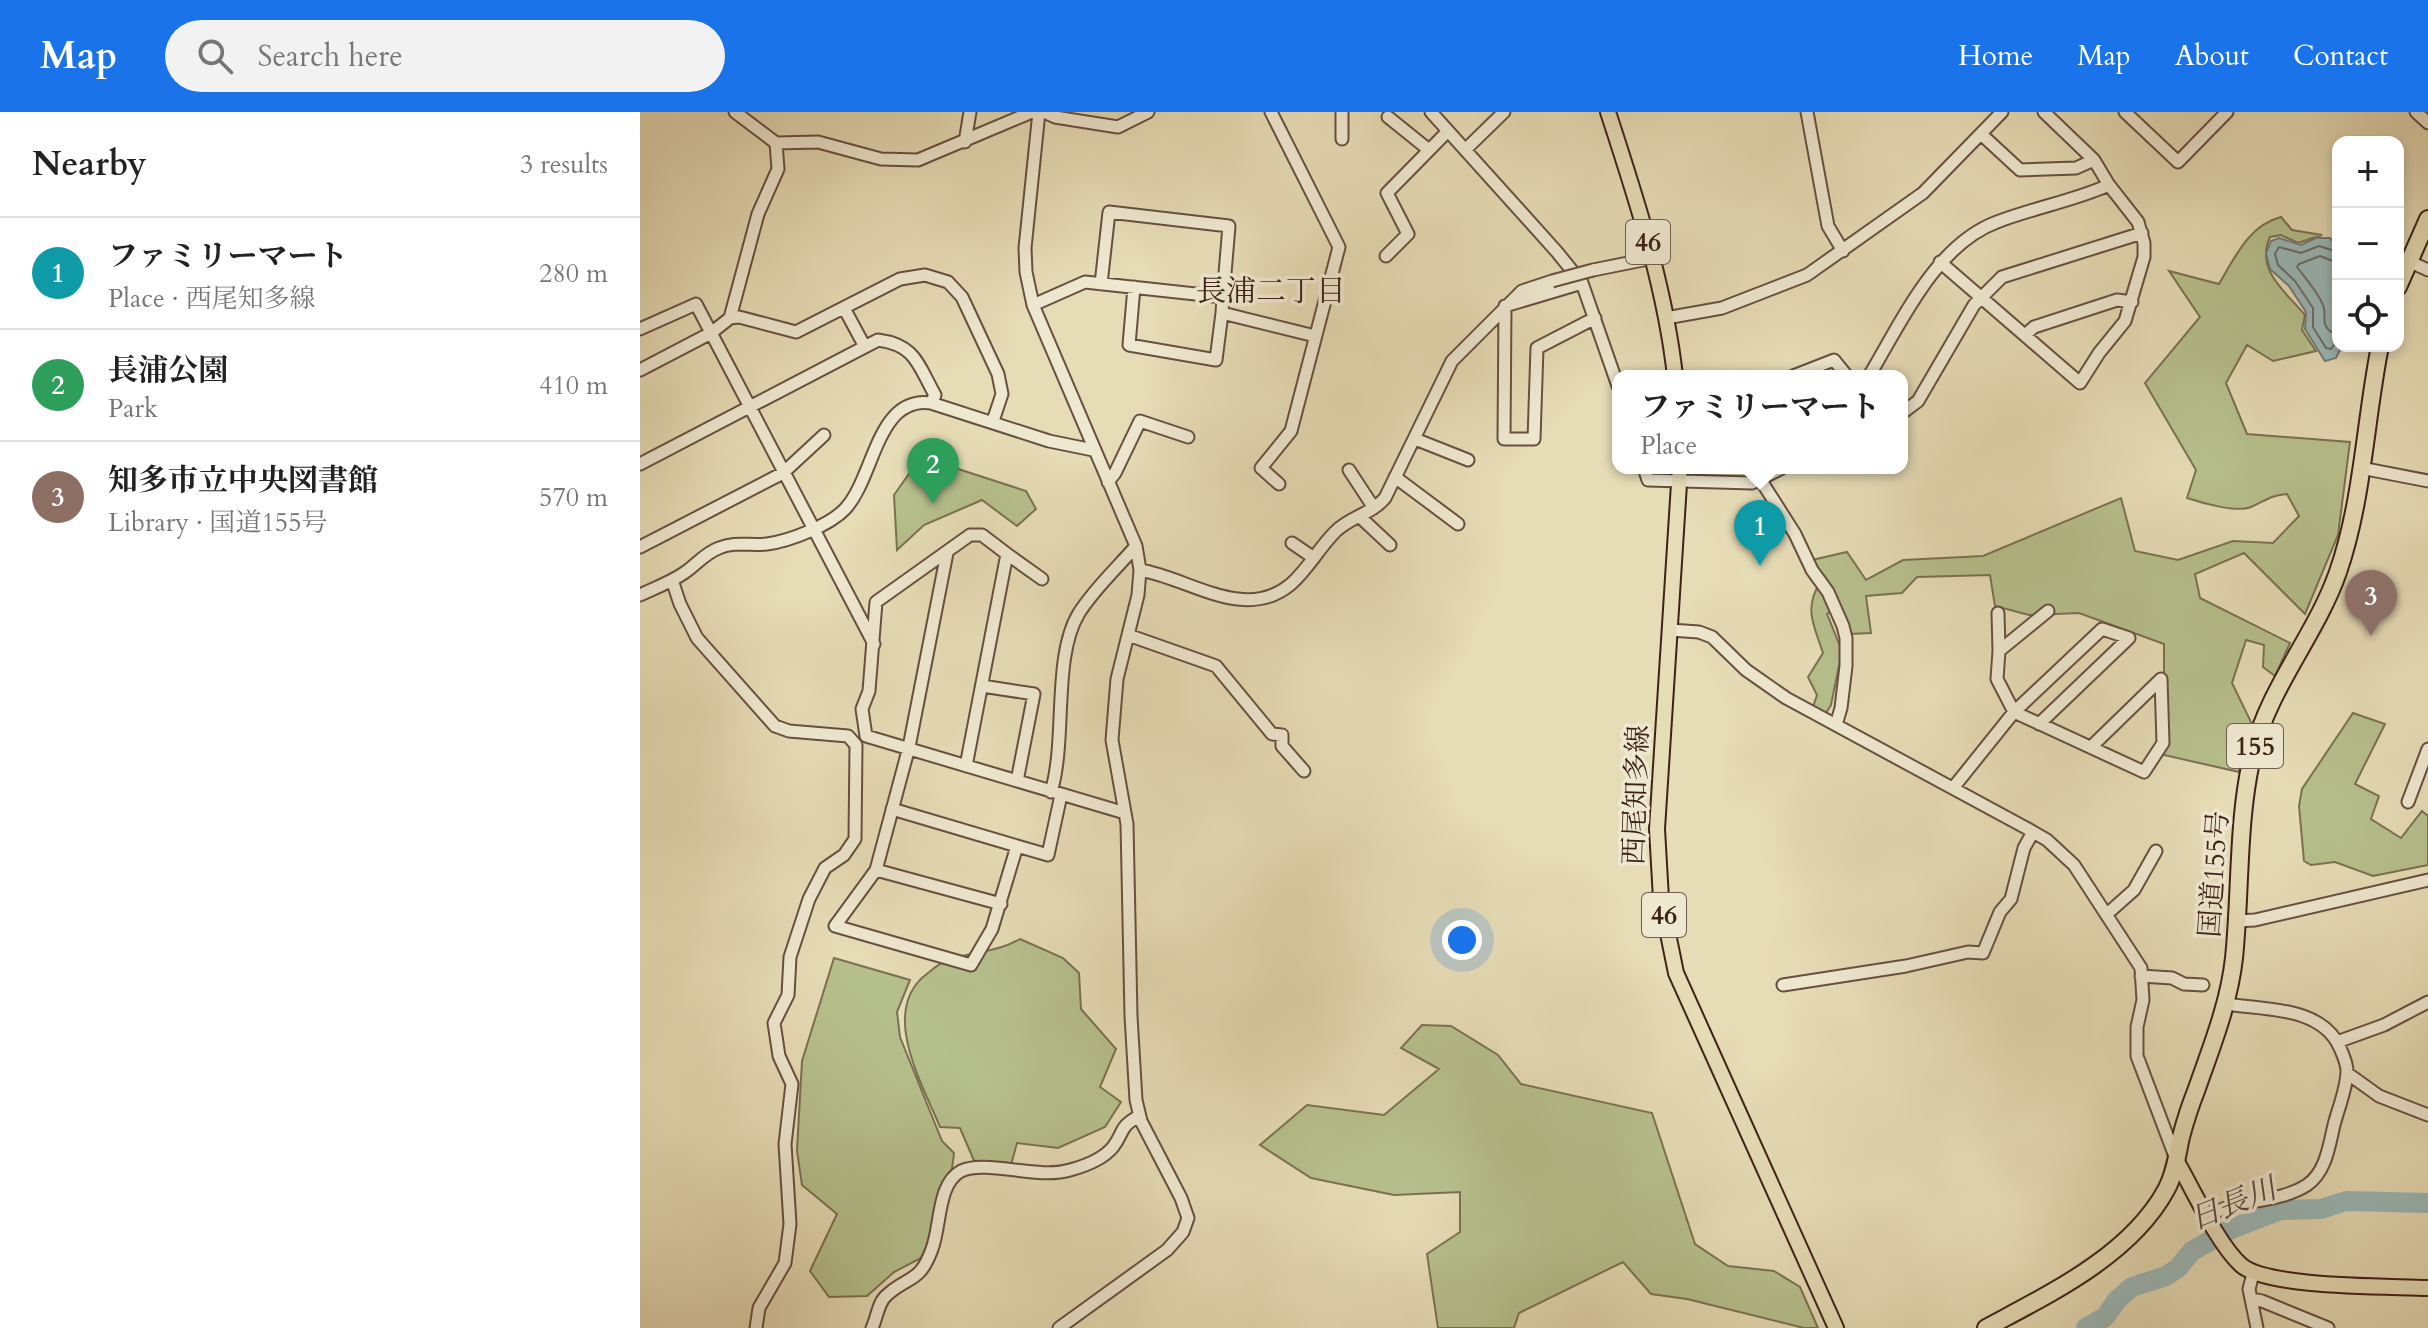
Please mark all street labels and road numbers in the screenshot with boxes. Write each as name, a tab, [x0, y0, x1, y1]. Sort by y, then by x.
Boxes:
road number: 46	[1626, 220, 1670, 264]
street label: 西尾知多線	[1615, 724, 1657, 866]
road number: 155	[2227, 724, 2283, 768]
street label: 国道155号	[2191, 809, 2237, 939]
road number: 46	[1642, 893, 1686, 937]

